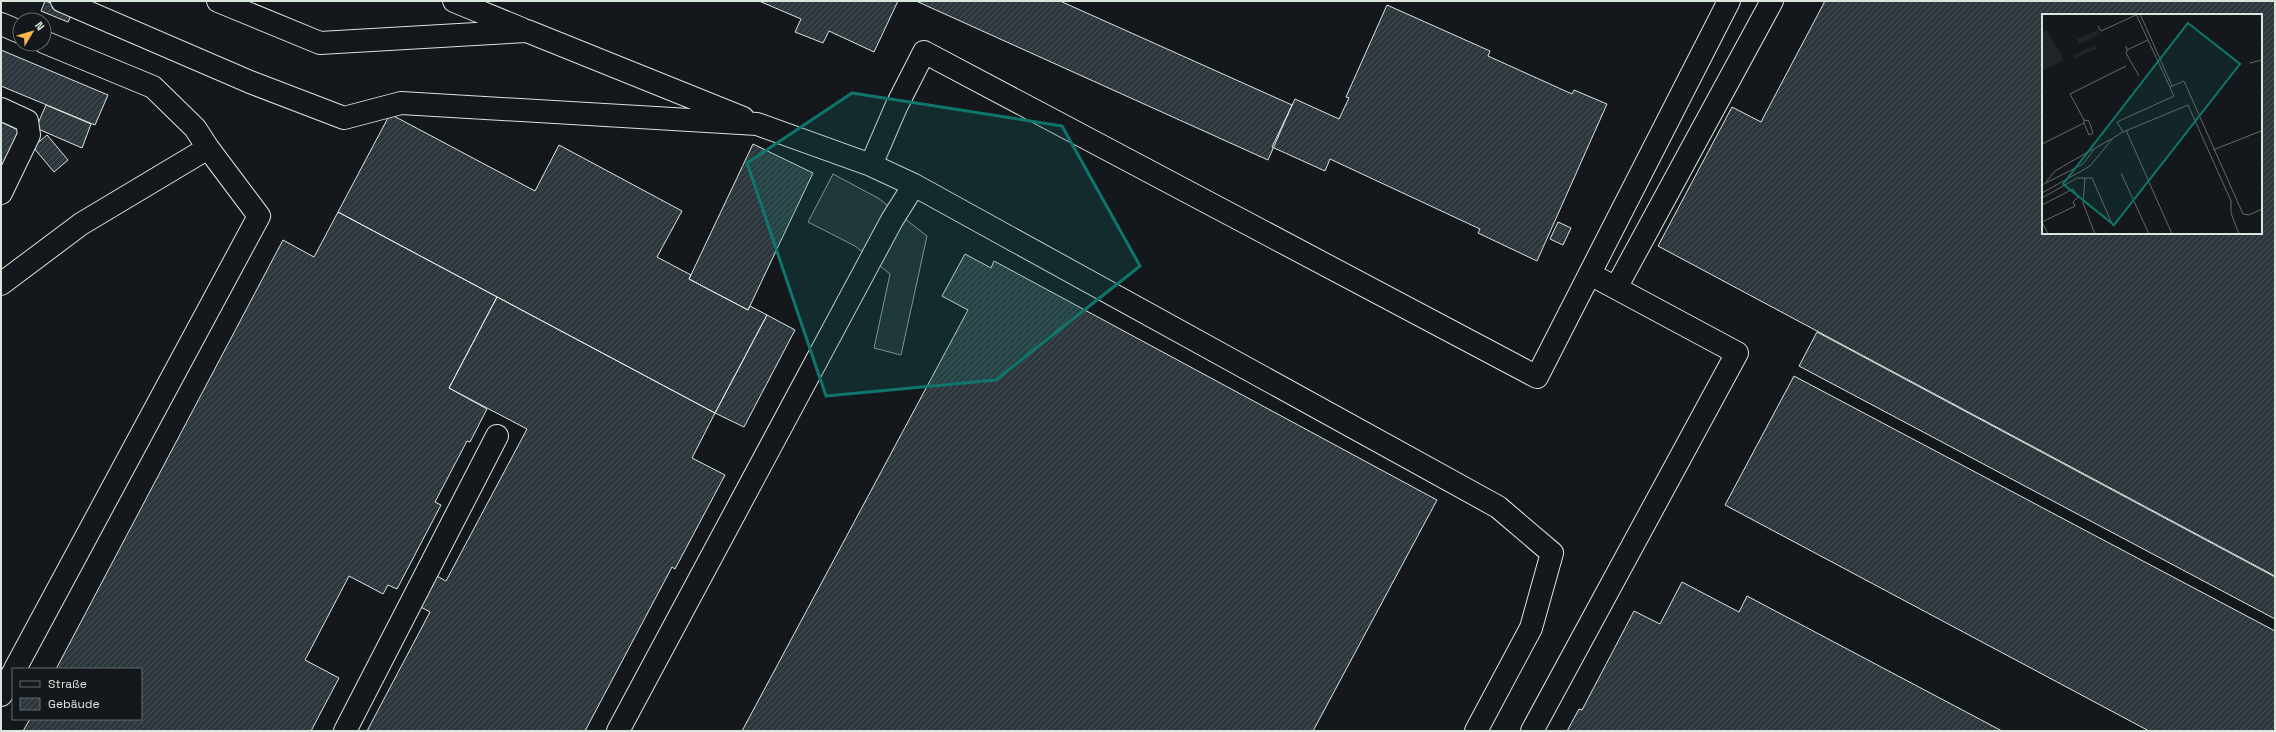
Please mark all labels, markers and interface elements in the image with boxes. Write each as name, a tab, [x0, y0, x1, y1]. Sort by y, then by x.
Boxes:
north arrow	[12, 12, 52, 52]
inset map	[2042, 14, 2262, 234]
text: N	[32, 19, 48, 33]
legend	[12, 668, 142, 720]
text: Straße	[48, 676, 87, 692]
text: Gebäude	[48, 696, 100, 712]

